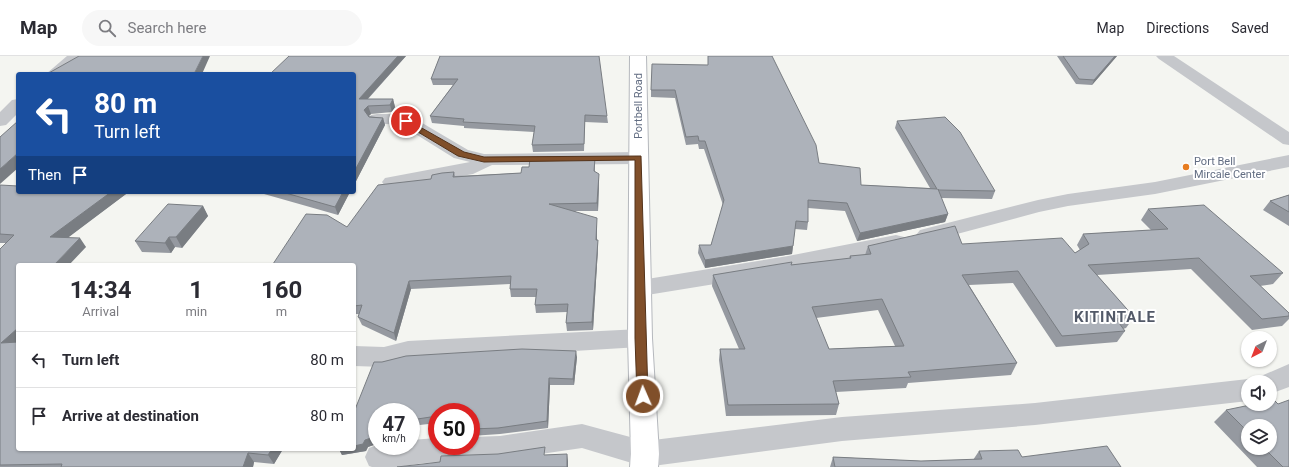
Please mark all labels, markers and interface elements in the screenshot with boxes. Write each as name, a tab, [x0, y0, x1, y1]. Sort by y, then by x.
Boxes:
search box	[82, 10, 362, 46]
text: Map	[20, 16, 58, 39]
icon: search	[96, 17, 118, 39]
text: Search here	[128, 19, 206, 37]
text: Map	[1097, 20, 1124, 36]
text: Directions	[1146, 20, 1209, 36]
text: Saved	[1231, 20, 1269, 36]
street label: Portbell Road	[632, 73, 645, 139]
text: 80 m	[94, 87, 157, 120]
icon: left	[28, 88, 80, 140]
pin	[389, 104, 423, 138]
icon: arrive	[395, 110, 417, 132]
text: Turn left	[94, 121, 160, 142]
place label: Port Bell Mircale Center	[1194, 155, 1265, 181]
marker: Port Bell Mircale Center	[1181, 162, 1191, 172]
icon: arrive	[69, 164, 91, 186]
text: Then	[28, 166, 61, 184]
text: 14:34	[70, 276, 132, 304]
text: 1	[189, 276, 203, 304]
text: 160	[261, 276, 302, 304]
text: Arrival	[82, 304, 119, 319]
text: min	[185, 304, 207, 319]
text: m	[276, 304, 287, 319]
district label: KITINTALE	[1074, 308, 1156, 326]
north arrow	[1241, 331, 1277, 367]
map controls	[1241, 331, 1277, 455]
icon: left	[28, 349, 50, 371]
text: Turn left	[62, 351, 119, 369]
text: 80 m	[310, 351, 344, 369]
position arrow	[622, 375, 664, 417]
button: sound	[1241, 375, 1277, 411]
speed limit sign: 50	[428, 403, 480, 455]
icon: arrive	[28, 405, 50, 427]
text: Arrive at destination	[62, 407, 199, 425]
text: 80 m	[310, 407, 344, 425]
text: 47	[383, 412, 405, 436]
button: layers	[1241, 419, 1277, 455]
text: km/h	[382, 433, 406, 444]

